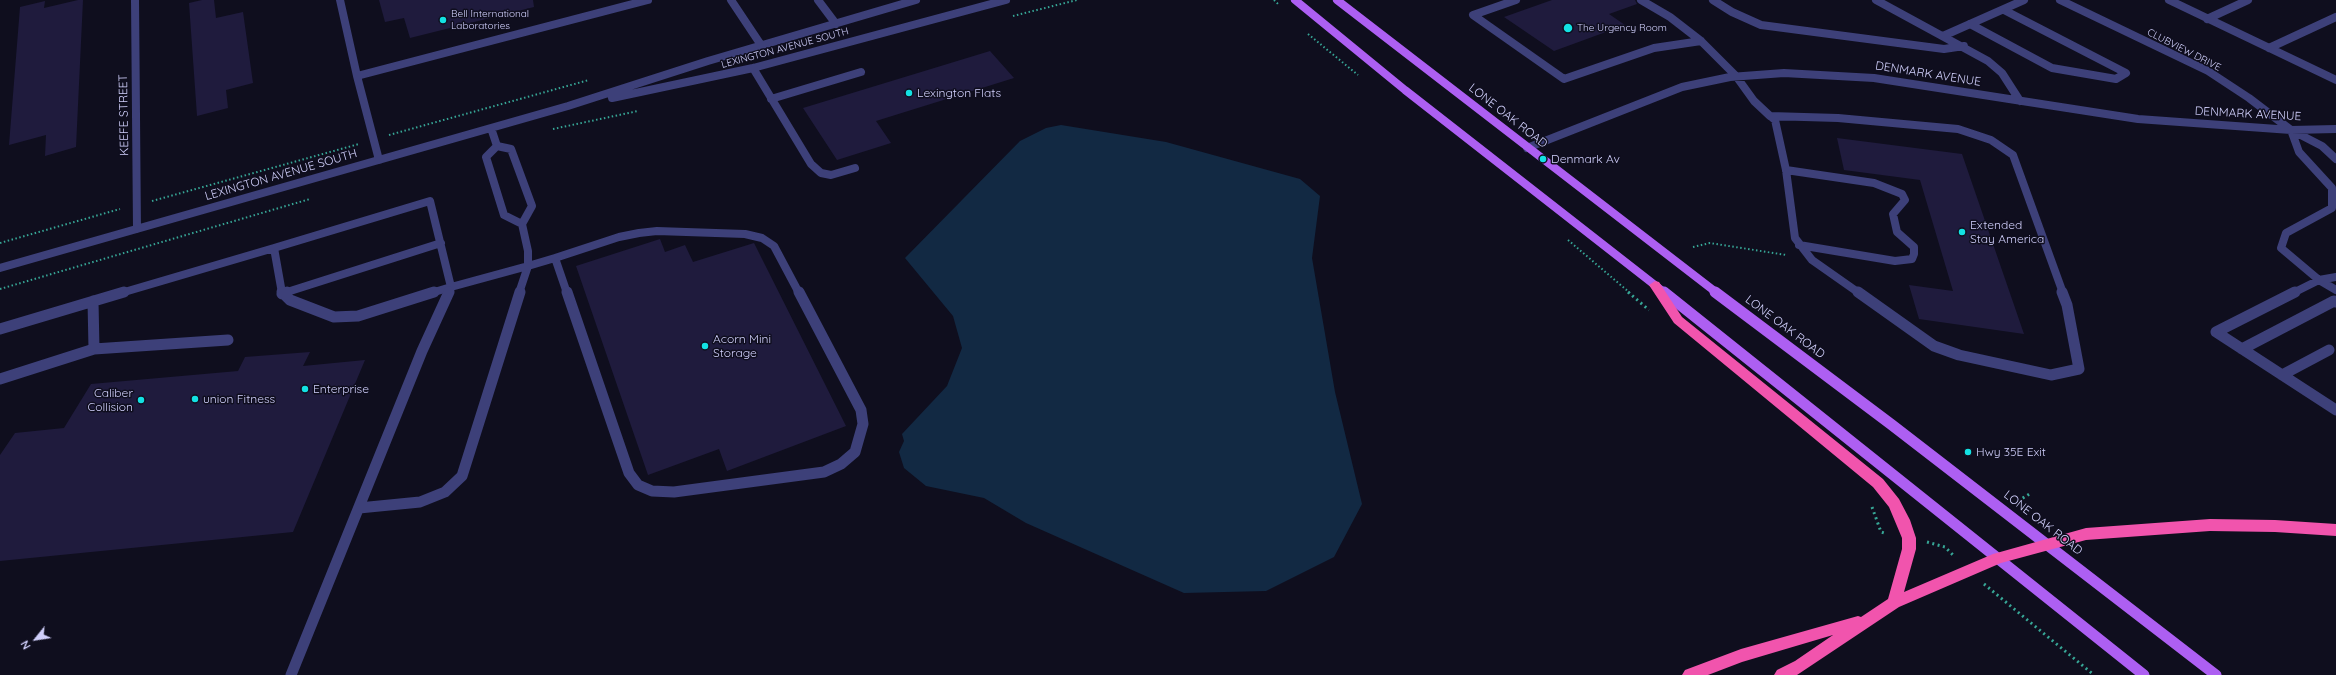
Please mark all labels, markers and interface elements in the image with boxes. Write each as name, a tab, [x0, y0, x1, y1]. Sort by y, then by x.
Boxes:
place label: Bell International Laboratories	[451, 8, 529, 32]
marker: Bell International Laboratories	[438, 15, 448, 25]
marker: The Urgency Room	[1562, 22, 1574, 34]
place label: The Urgency Room	[1577, 22, 1667, 34]
street label: LEXINGTON AVENUE SOUTH	[720, 25, 850, 71]
street label: CLUBVIEW DRIVE	[2145, 26, 2223, 74]
street label: DENMARK AVENUE	[1874, 59, 1982, 89]
street label: KEEFE STREET	[116, 74, 132, 156]
street label: LONE OAK ROAD	[1466, 81, 1550, 151]
place label: Lexington Flats	[917, 86, 1001, 100]
marker: Lexington Flats	[904, 88, 914, 98]
street label: DENMARK AVENUE	[2194, 104, 2302, 124]
street label: LEXINGTON AVENUE SOUTH	[203, 146, 359, 204]
place label: Denmark Av	[1551, 152, 1620, 166]
marker: Denmark Av	[1538, 154, 1548, 164]
place label: Extended Stay America	[1970, 218, 2044, 246]
marker: Extended Stay America	[1957, 227, 1967, 237]
street label: LONE OAK ROAD	[1742, 292, 1828, 362]
place label: Acorn Mini Storage	[713, 332, 771, 360]
marker: Acorn Mini Storage	[700, 341, 710, 351]
place label: Enterprise	[313, 382, 369, 396]
marker: Enterprise	[300, 384, 310, 394]
place label: Caliber Collision	[87, 386, 133, 414]
place label: union Fitness	[203, 392, 275, 406]
marker: union Fitness	[190, 394, 200, 404]
marker: Caliber Collision	[136, 395, 146, 405]
place label: Hwy 35E Exit	[1976, 445, 2046, 459]
marker: Hwy 35E Exit	[1963, 447, 1973, 457]
street label: LONE OAK ROAD	[2001, 488, 2085, 558]
north arrow	[16, 619, 56, 659]
text: N	[18, 638, 34, 652]

